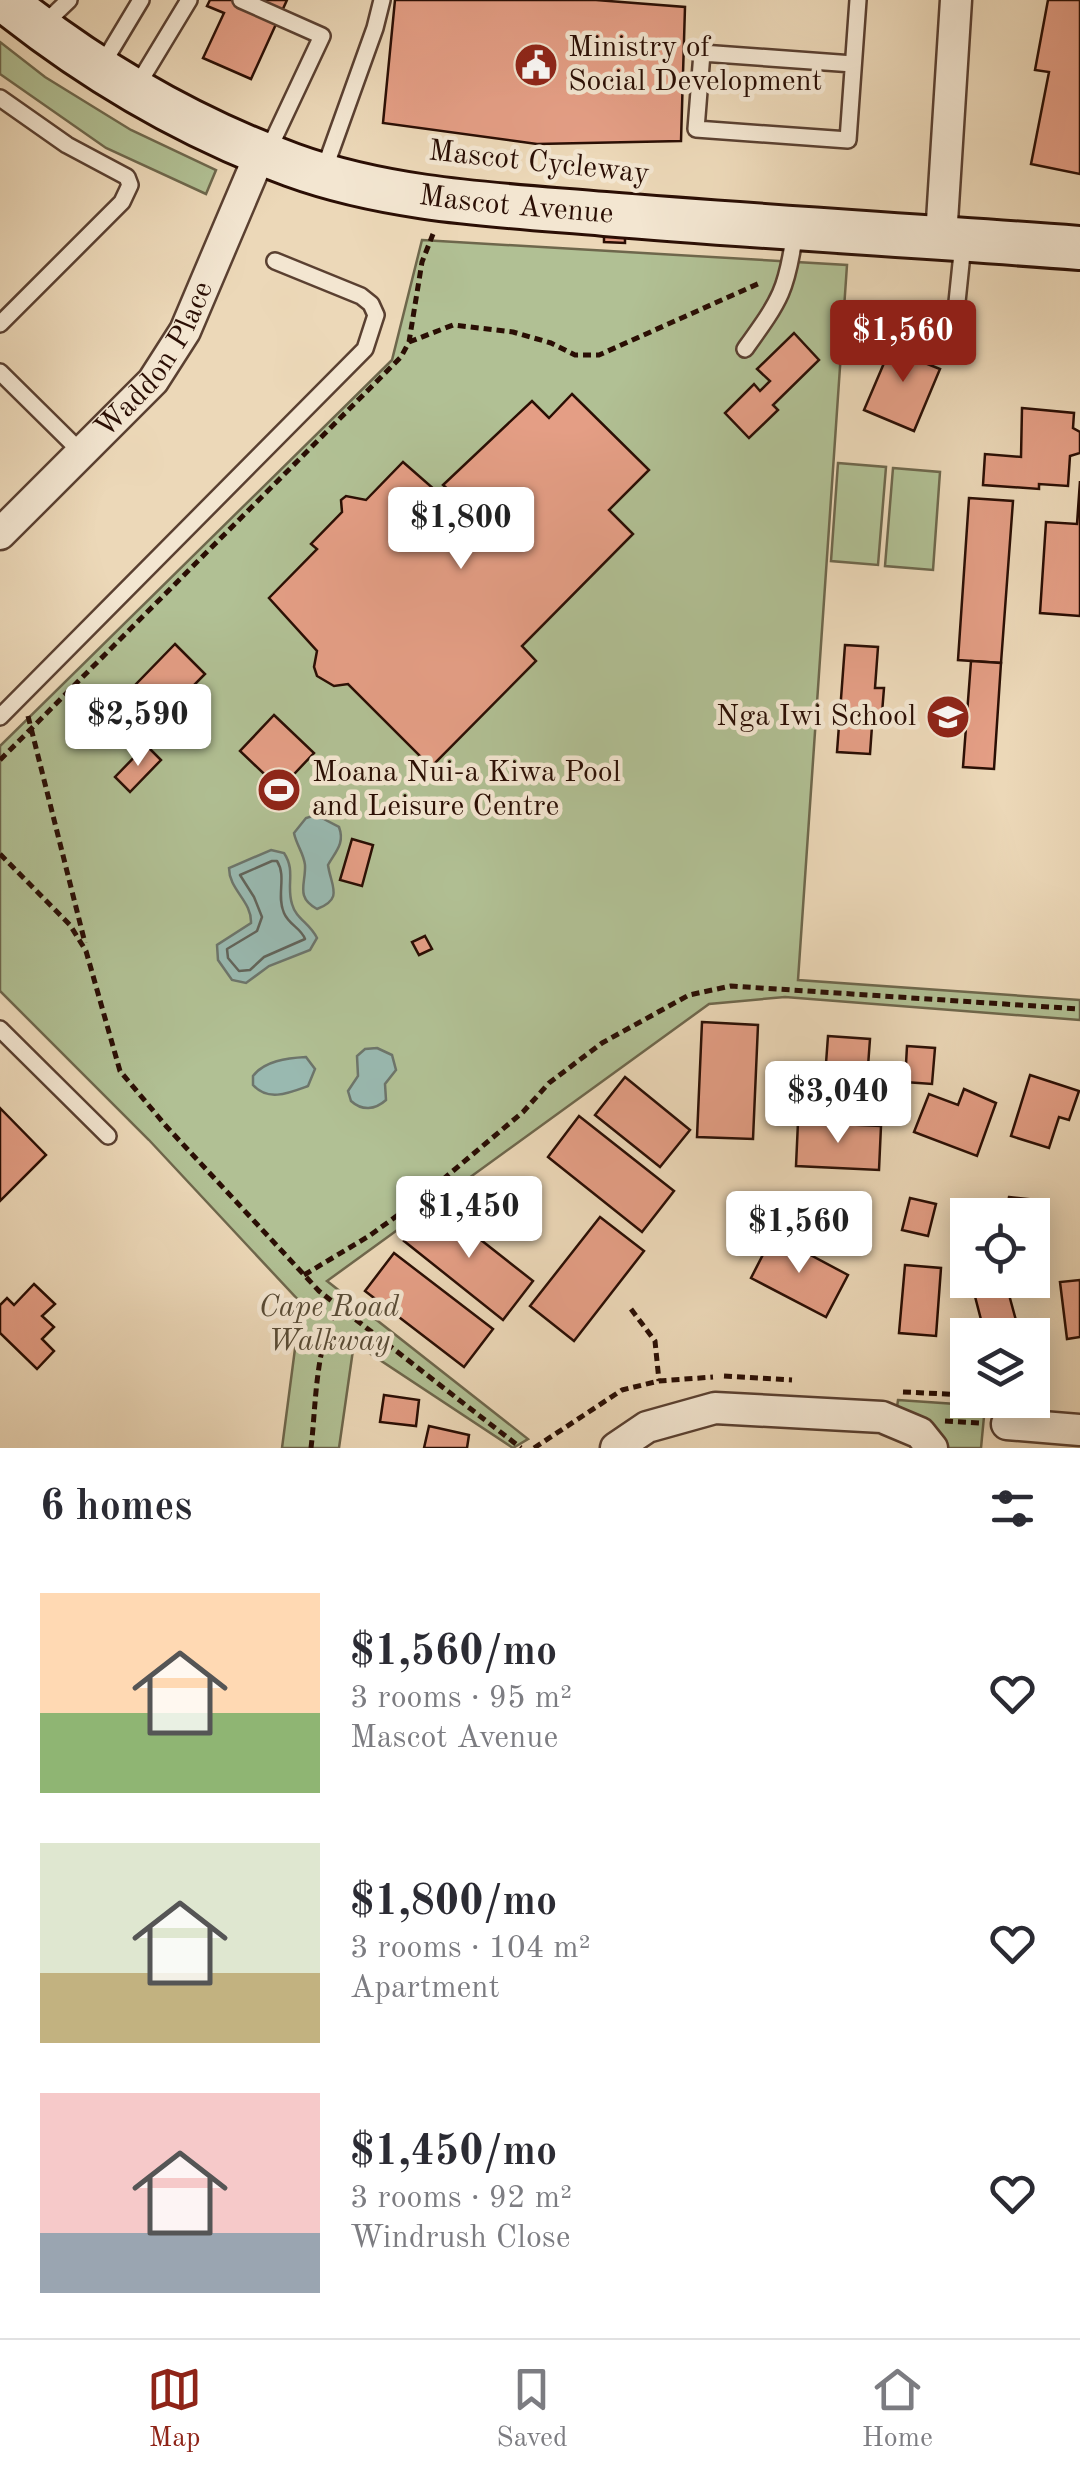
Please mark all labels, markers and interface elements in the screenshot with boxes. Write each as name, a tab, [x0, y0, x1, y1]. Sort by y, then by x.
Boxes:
place label: Ministry of Social Development	[568, 33, 822, 97]
public building icon: Ministry of Social Development	[513, 42, 559, 88]
street label: Mascot Cycleway	[427, 136, 651, 190]
street label: Mascot Avenue	[417, 181, 615, 230]
street label: Waddon Place	[90, 277, 219, 444]
pin: $1,560	[822, 300, 984, 385]
text: $1,560	[852, 316, 954, 348]
pin: $1,800	[380, 487, 542, 572]
text: $1,800	[410, 503, 512, 535]
pin: $2,590	[57, 684, 219, 769]
school or university icon: Nga Iwi School	[925, 694, 971, 740]
text: $2,590	[87, 700, 189, 732]
place label: Nga Iwi School	[716, 702, 916, 732]
place label: Moana Nui-a Kiwa Pool and Leisure Centre	[312, 758, 621, 822]
sports icon: Moana Nui-a Kiwa Pool and Leisure Centre	[256, 767, 302, 813]
pin: $3,040	[757, 1061, 919, 1146]
text: $3,040	[787, 1077, 889, 1109]
pin: $1,450	[388, 1176, 550, 1261]
pin: $1,560	[718, 1191, 880, 1276]
text: $1,450	[418, 1192, 520, 1224]
map controls	[950, 1198, 1050, 1418]
button: locate	[950, 1198, 1050, 1298]
text: $1,560	[748, 1207, 850, 1239]
park label: Cape Road Walkway	[259, 1293, 400, 1357]
button: layers	[950, 1318, 1050, 1418]
icon: filters	[985, 1481, 1040, 1536]
text: 6 homes	[40, 1487, 192, 1529]
text: $1,560/mo	[350, 1632, 557, 1674]
icon: home	[120, 1633, 240, 1753]
icon: heart	[985, 1666, 1040, 1721]
text: 3 rooms · 95 m²	[350, 1683, 572, 1715]
text: Mascot Avenue	[350, 1723, 558, 1755]
text: $1,800/mo	[350, 1882, 557, 1924]
icon: home	[120, 1883, 240, 2003]
icon: heart	[985, 1916, 1040, 1971]
text: 3 rooms · 104 m²	[350, 1933, 591, 1965]
text: Apartment	[350, 1973, 500, 2005]
text: $1,450/mo	[350, 2132, 557, 2174]
icon: home	[120, 2133, 240, 2253]
icon: heart	[985, 2166, 1040, 2221]
text: 3 rooms · 92 m²	[350, 2183, 572, 2215]
text: Windrush Close	[350, 2223, 570, 2255]
tab: Map	[147, 2362, 202, 2457]
tab: Saved	[496, 2362, 568, 2457]
tab: Home	[862, 2362, 933, 2457]

